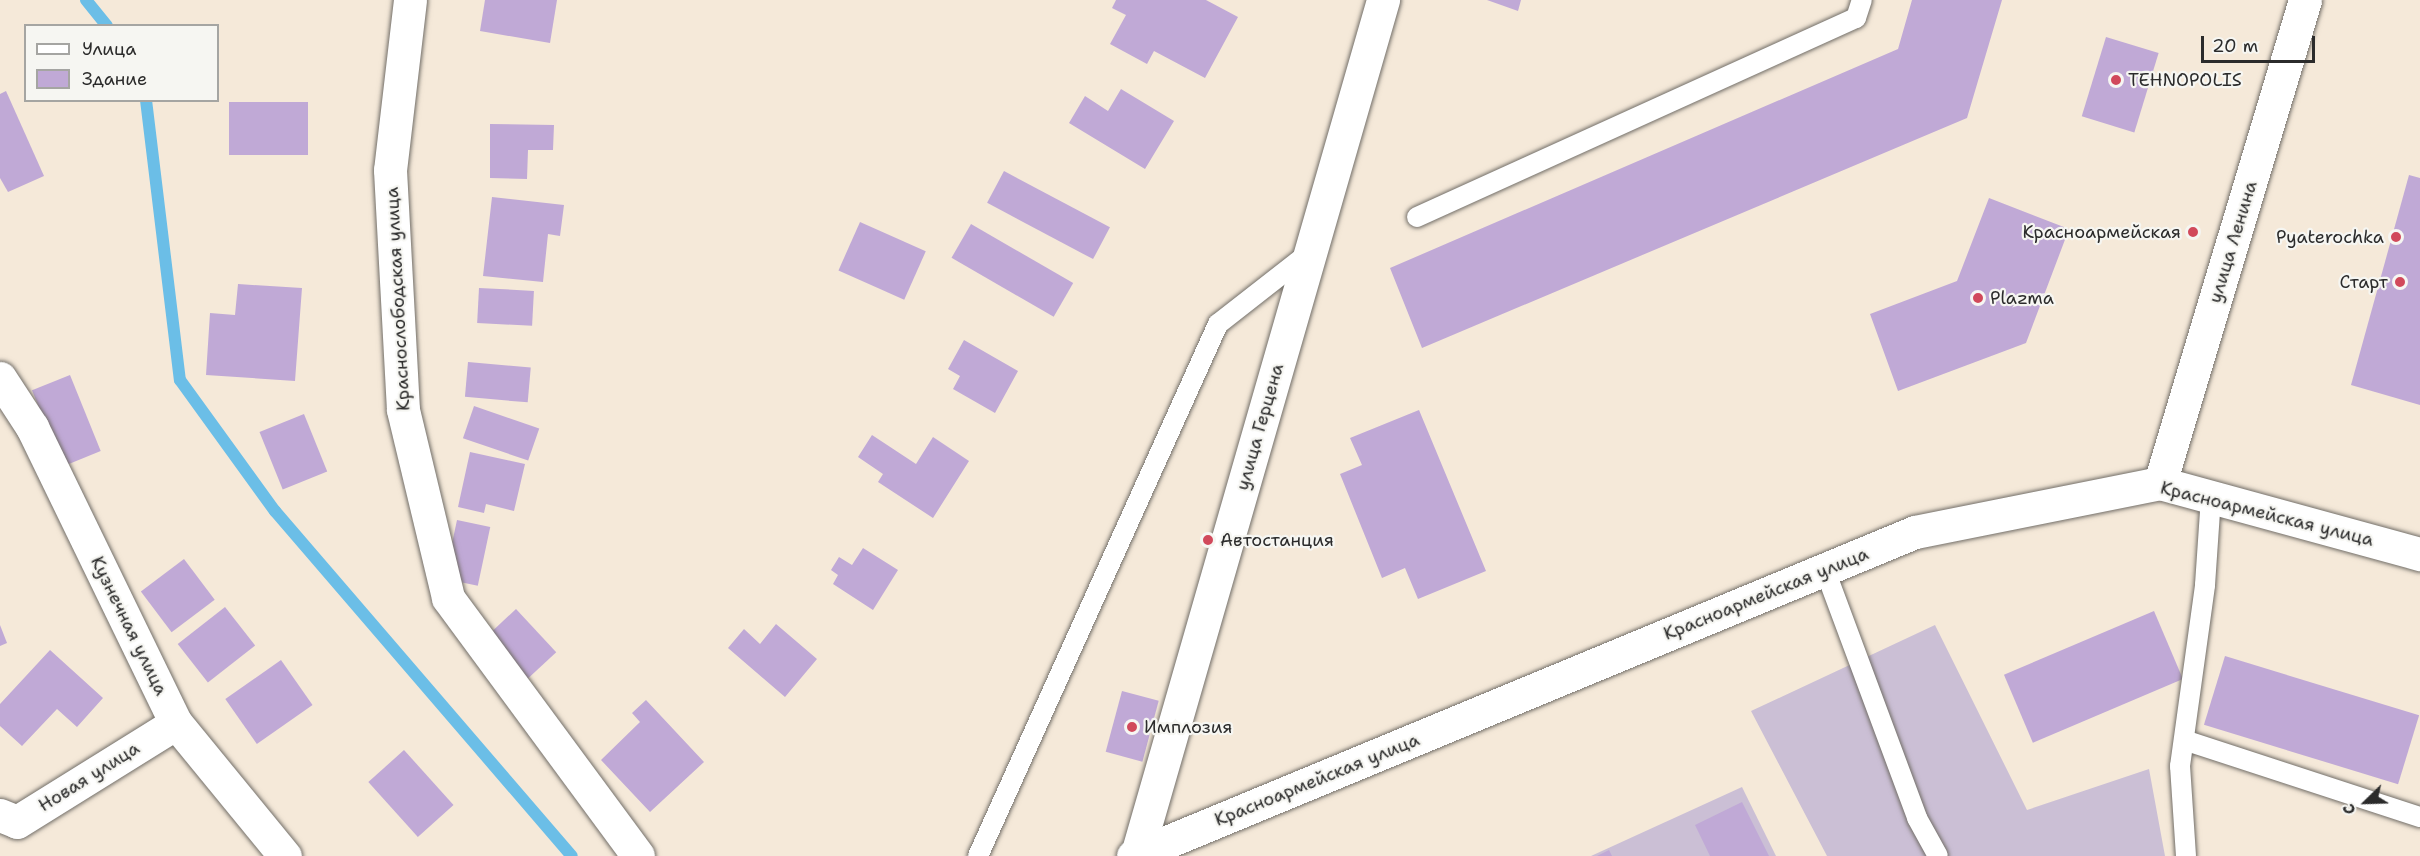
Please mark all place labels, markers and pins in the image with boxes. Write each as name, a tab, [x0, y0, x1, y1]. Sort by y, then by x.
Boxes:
place label: TEHNOPOLIS	[2128, 69, 2242, 91]
marker: TEHNOPOLIS	[2109, 73, 2123, 87]
place label: Красноармейская	[2023, 221, 2181, 243]
marker: Красноармейская	[2186, 225, 2200, 239]
place label: Pyaterochka	[2276, 226, 2384, 248]
marker: Pyaterochka	[2389, 230, 2403, 244]
place label: Старт	[2340, 271, 2388, 293]
marker: Старт	[2393, 275, 2407, 289]
place label: Plazma	[1990, 287, 2054, 309]
marker: Plazma	[1971, 291, 1985, 305]
place label: Автостанция	[1220, 529, 1334, 551]
marker: Автостанция	[1201, 533, 1215, 547]
place label: Имплозия	[1144, 716, 1232, 738]
marker: Имплозия	[1125, 720, 1139, 734]

